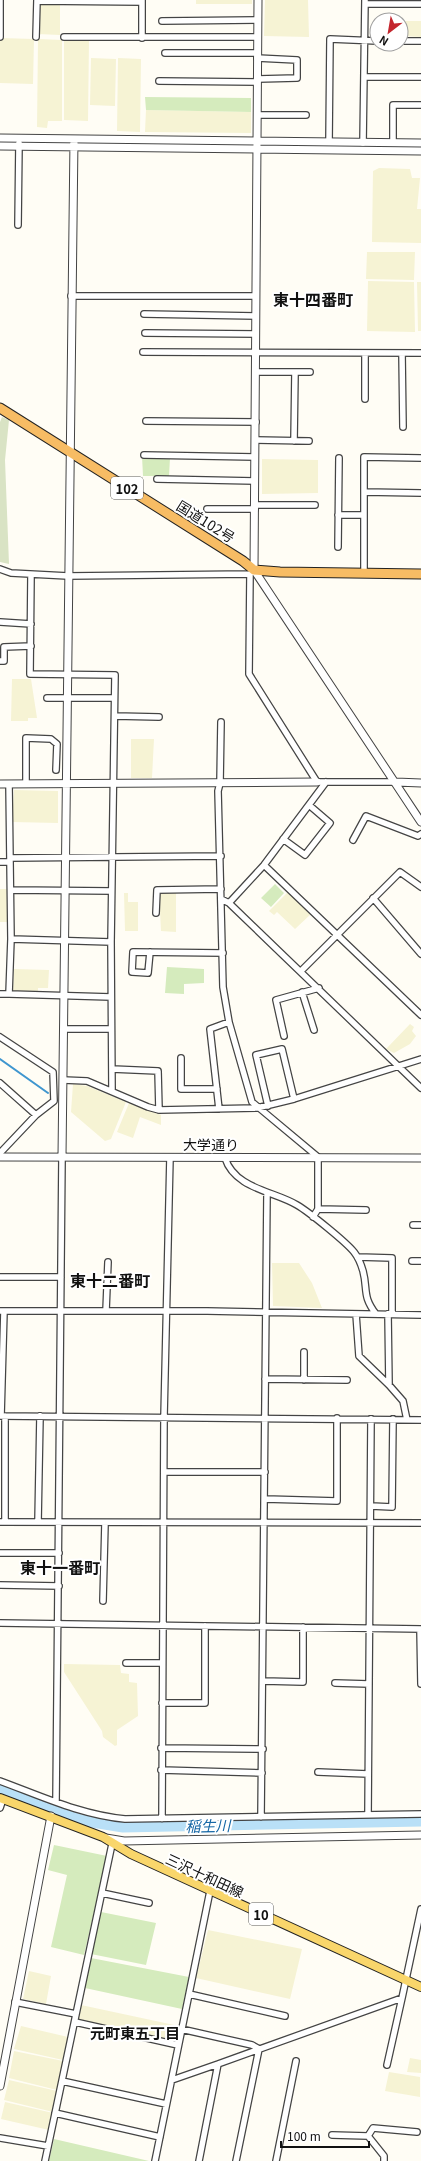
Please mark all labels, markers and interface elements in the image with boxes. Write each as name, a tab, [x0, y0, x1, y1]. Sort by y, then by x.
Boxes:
north arrow	[369, 12, 409, 52]
text: N	[376, 32, 391, 50]
district label: 東十四番町	[273, 287, 353, 311]
road number: 102	[111, 477, 143, 499]
street label: 国道102号	[173, 495, 239, 547]
street label: 大学通り	[183, 1134, 239, 1154]
district label: 東十二番町	[70, 1268, 150, 1292]
district label: 東十一番町	[20, 1555, 100, 1579]
water label: 稲生川	[185, 1814, 233, 1836]
street label: 三沢十和田線	[163, 1848, 247, 1902]
road number: 10	[249, 1903, 273, 1925]
district label: 元町東五丁目	[90, 2022, 180, 2043]
scale bar	[281, 2123, 369, 2149]
text: 100 m	[287, 2127, 321, 2144]

